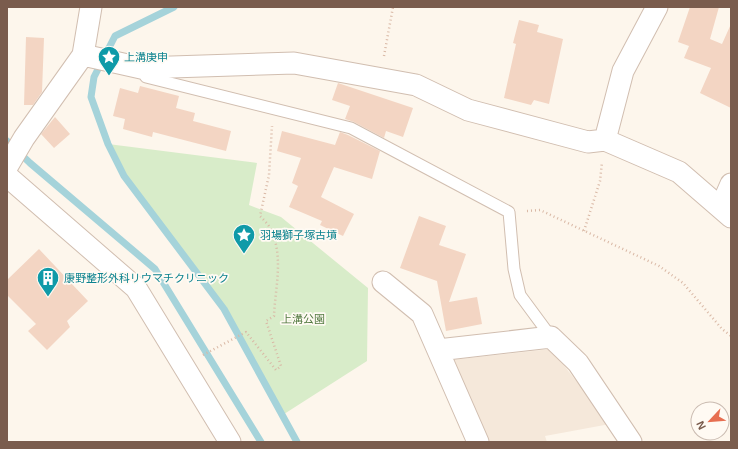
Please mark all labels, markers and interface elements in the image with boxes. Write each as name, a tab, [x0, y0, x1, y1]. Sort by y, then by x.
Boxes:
place icon: 上溝庚申	[96, 44, 122, 77]
place label: 上溝庚申	[124, 51, 168, 63]
place icon: 羽場獅子塚古墳	[231, 222, 257, 255]
place label: 羽場獅子塚古墳	[260, 229, 337, 241]
building icon: 康野整形外科リウマチクリニック	[35, 265, 61, 298]
place label: 康野整形外科リウマチクリニック	[64, 272, 229, 284]
park label: 上溝公園	[281, 313, 325, 325]
north arrow	[690, 401, 730, 441]
text: N	[694, 419, 708, 432]

